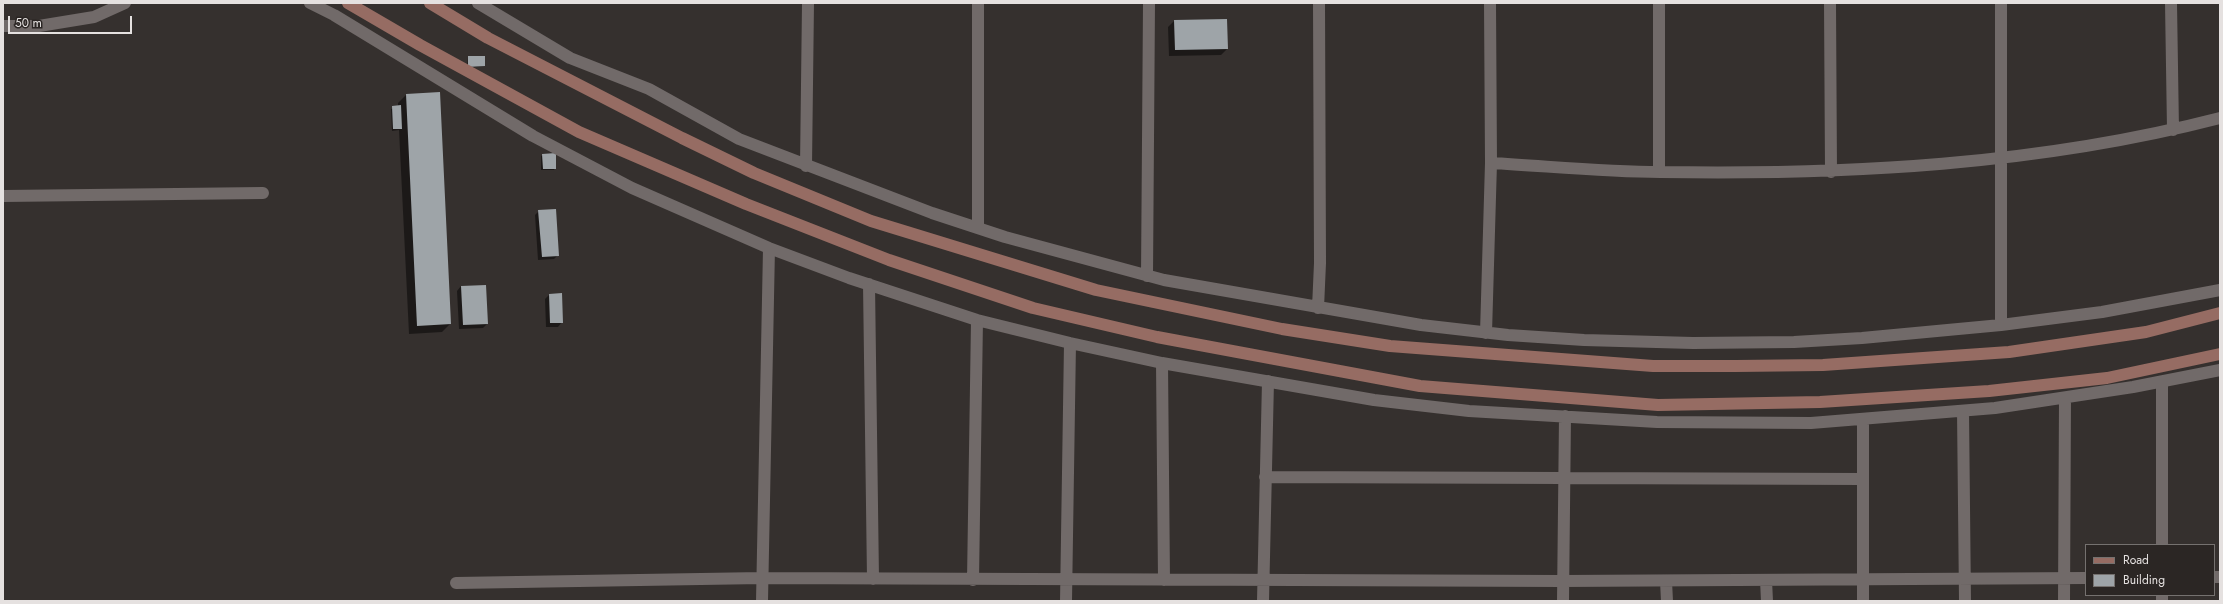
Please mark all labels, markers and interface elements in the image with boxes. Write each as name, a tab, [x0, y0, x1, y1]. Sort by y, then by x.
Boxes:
scale bar	[10, 8, 134, 34]
text: 50 m	[15, 14, 42, 32]
legend	[2085, 544, 2215, 596]
text: Road	[2123, 551, 2149, 569]
text: Building	[2123, 571, 2165, 589]

